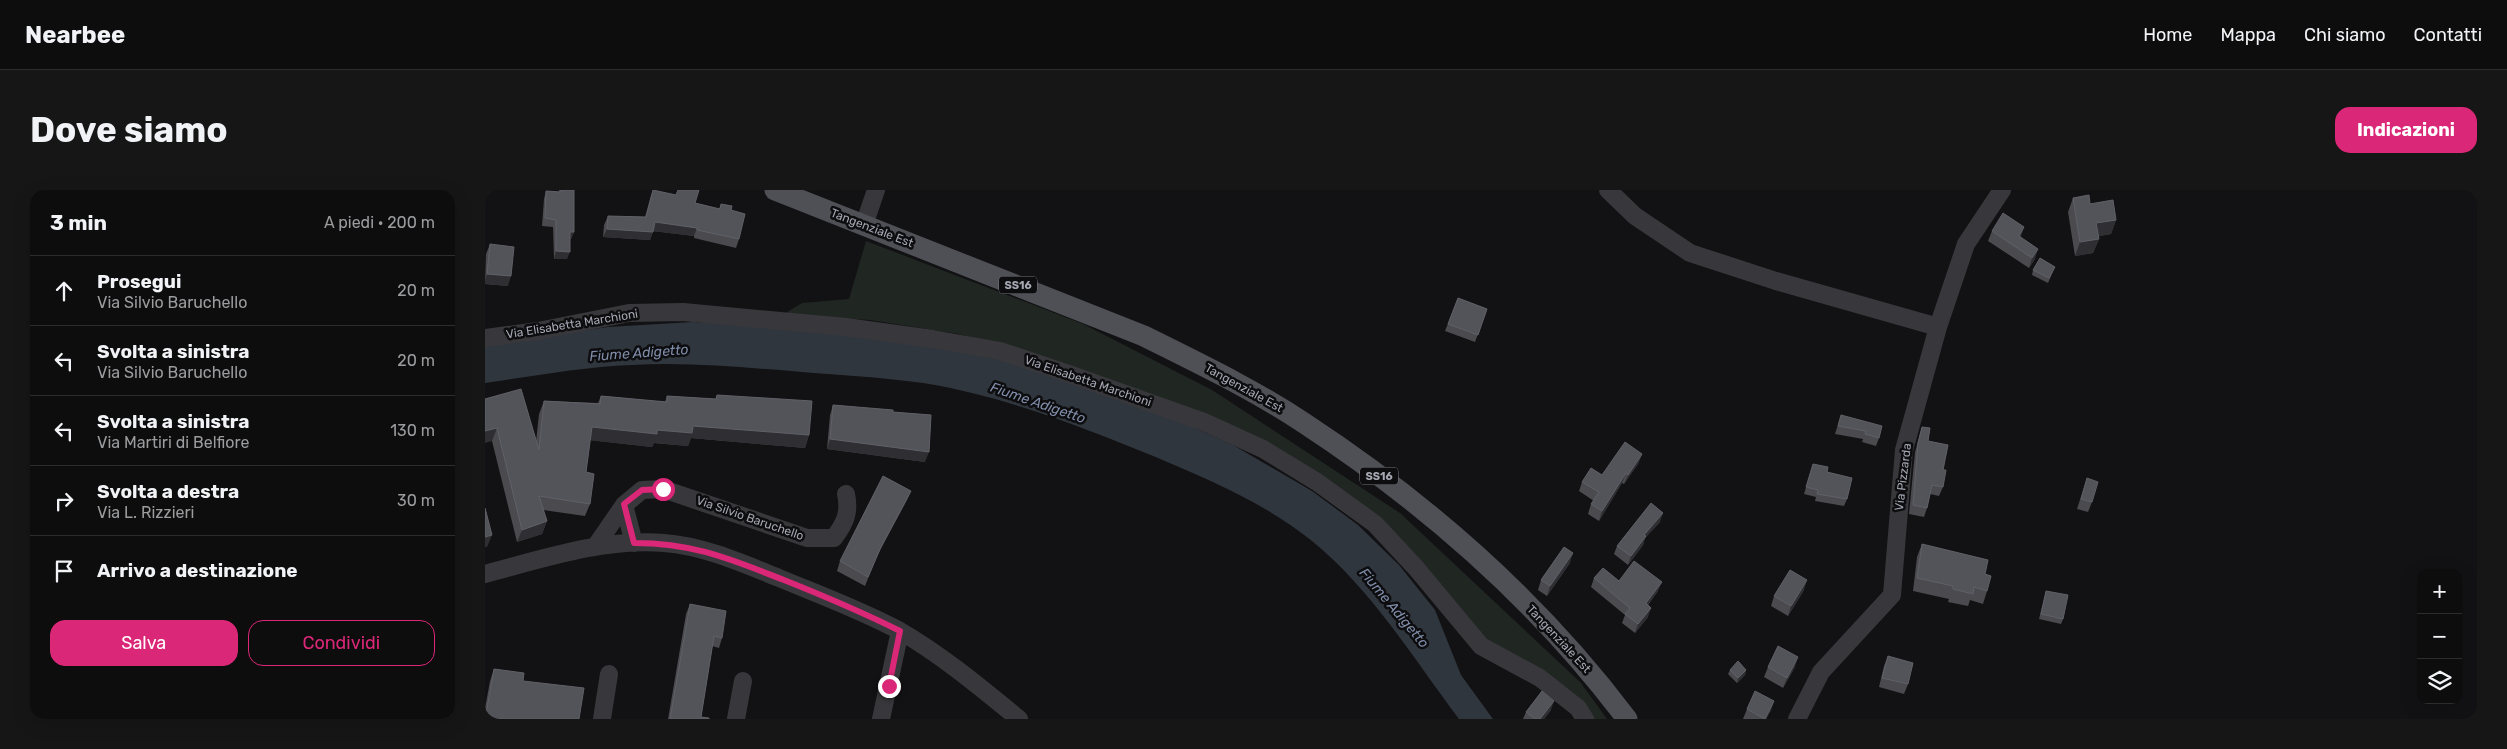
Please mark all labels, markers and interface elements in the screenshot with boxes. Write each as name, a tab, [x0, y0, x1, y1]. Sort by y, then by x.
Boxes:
text: Nearbee	[25, 21, 125, 49]
text: Home	[2143, 24, 2192, 46]
text: Mappa	[2220, 24, 2276, 46]
text: Chi siamo	[2304, 24, 2386, 46]
text: Contatti	[2414, 24, 2482, 46]
button: Indicazioni	[2335, 107, 2477, 153]
text: Dove siamo	[30, 109, 228, 151]
street label: Tangenziale Est	[829, 206, 915, 250]
text: 3 min	[50, 210, 107, 235]
text: A piedi · 200 m	[324, 213, 435, 232]
text: Prosegui	[97, 270, 181, 293]
road number: SS16	[999, 276, 1037, 294]
icon: ahead	[50, 277, 78, 305]
text: 20 m	[397, 281, 435, 300]
text: Via Silvio Baruchello	[97, 293, 247, 312]
street label: Via Elisabetta Marchioni	[505, 307, 639, 341]
text: Svolta a sinistra	[97, 340, 250, 363]
water label: Fiume Adigetto	[589, 341, 689, 365]
icon: left	[50, 347, 78, 375]
text: 20 m	[397, 351, 435, 370]
street label: Via Elisabetta Marchioni	[1023, 353, 1153, 409]
street label: Tangenziale Est	[1202, 361, 1286, 415]
text: Via Silvio Baruchello	[97, 363, 247, 382]
water label: Fiume Adigetto	[988, 379, 1088, 427]
text: Svolta a sinistra	[97, 410, 250, 433]
icon: left	[50, 417, 78, 445]
text: 130 m	[390, 421, 435, 440]
text: Via Martiri di Belfiore	[97, 433, 249, 452]
street label: Via Pizzarda	[1892, 442, 1914, 512]
road number: SS16	[1360, 468, 1398, 484]
route start	[652, 478, 675, 501]
text: Svolta a destra	[97, 480, 239, 503]
icon: right	[50, 487, 78, 515]
text: 30 m	[397, 491, 435, 510]
street label: Via Silvio Baruchello	[694, 493, 806, 543]
text: Via L. Rizzieri	[97, 503, 194, 522]
icon: arrive	[50, 557, 78, 585]
text: Arrivo a destinazione	[97, 559, 298, 582]
water label: Fiume Adigetto	[1356, 565, 1432, 651]
map controls	[2417, 569, 2462, 704]
button: +	[2417, 569, 2462, 614]
street label: Tangenziale Est	[1524, 602, 1594, 676]
button: −	[2417, 614, 2462, 659]
button: Salva	[50, 620, 238, 666]
button: Condividi	[248, 620, 435, 666]
button: layers	[2417, 659, 2462, 704]
route end	[878, 675, 901, 698]

